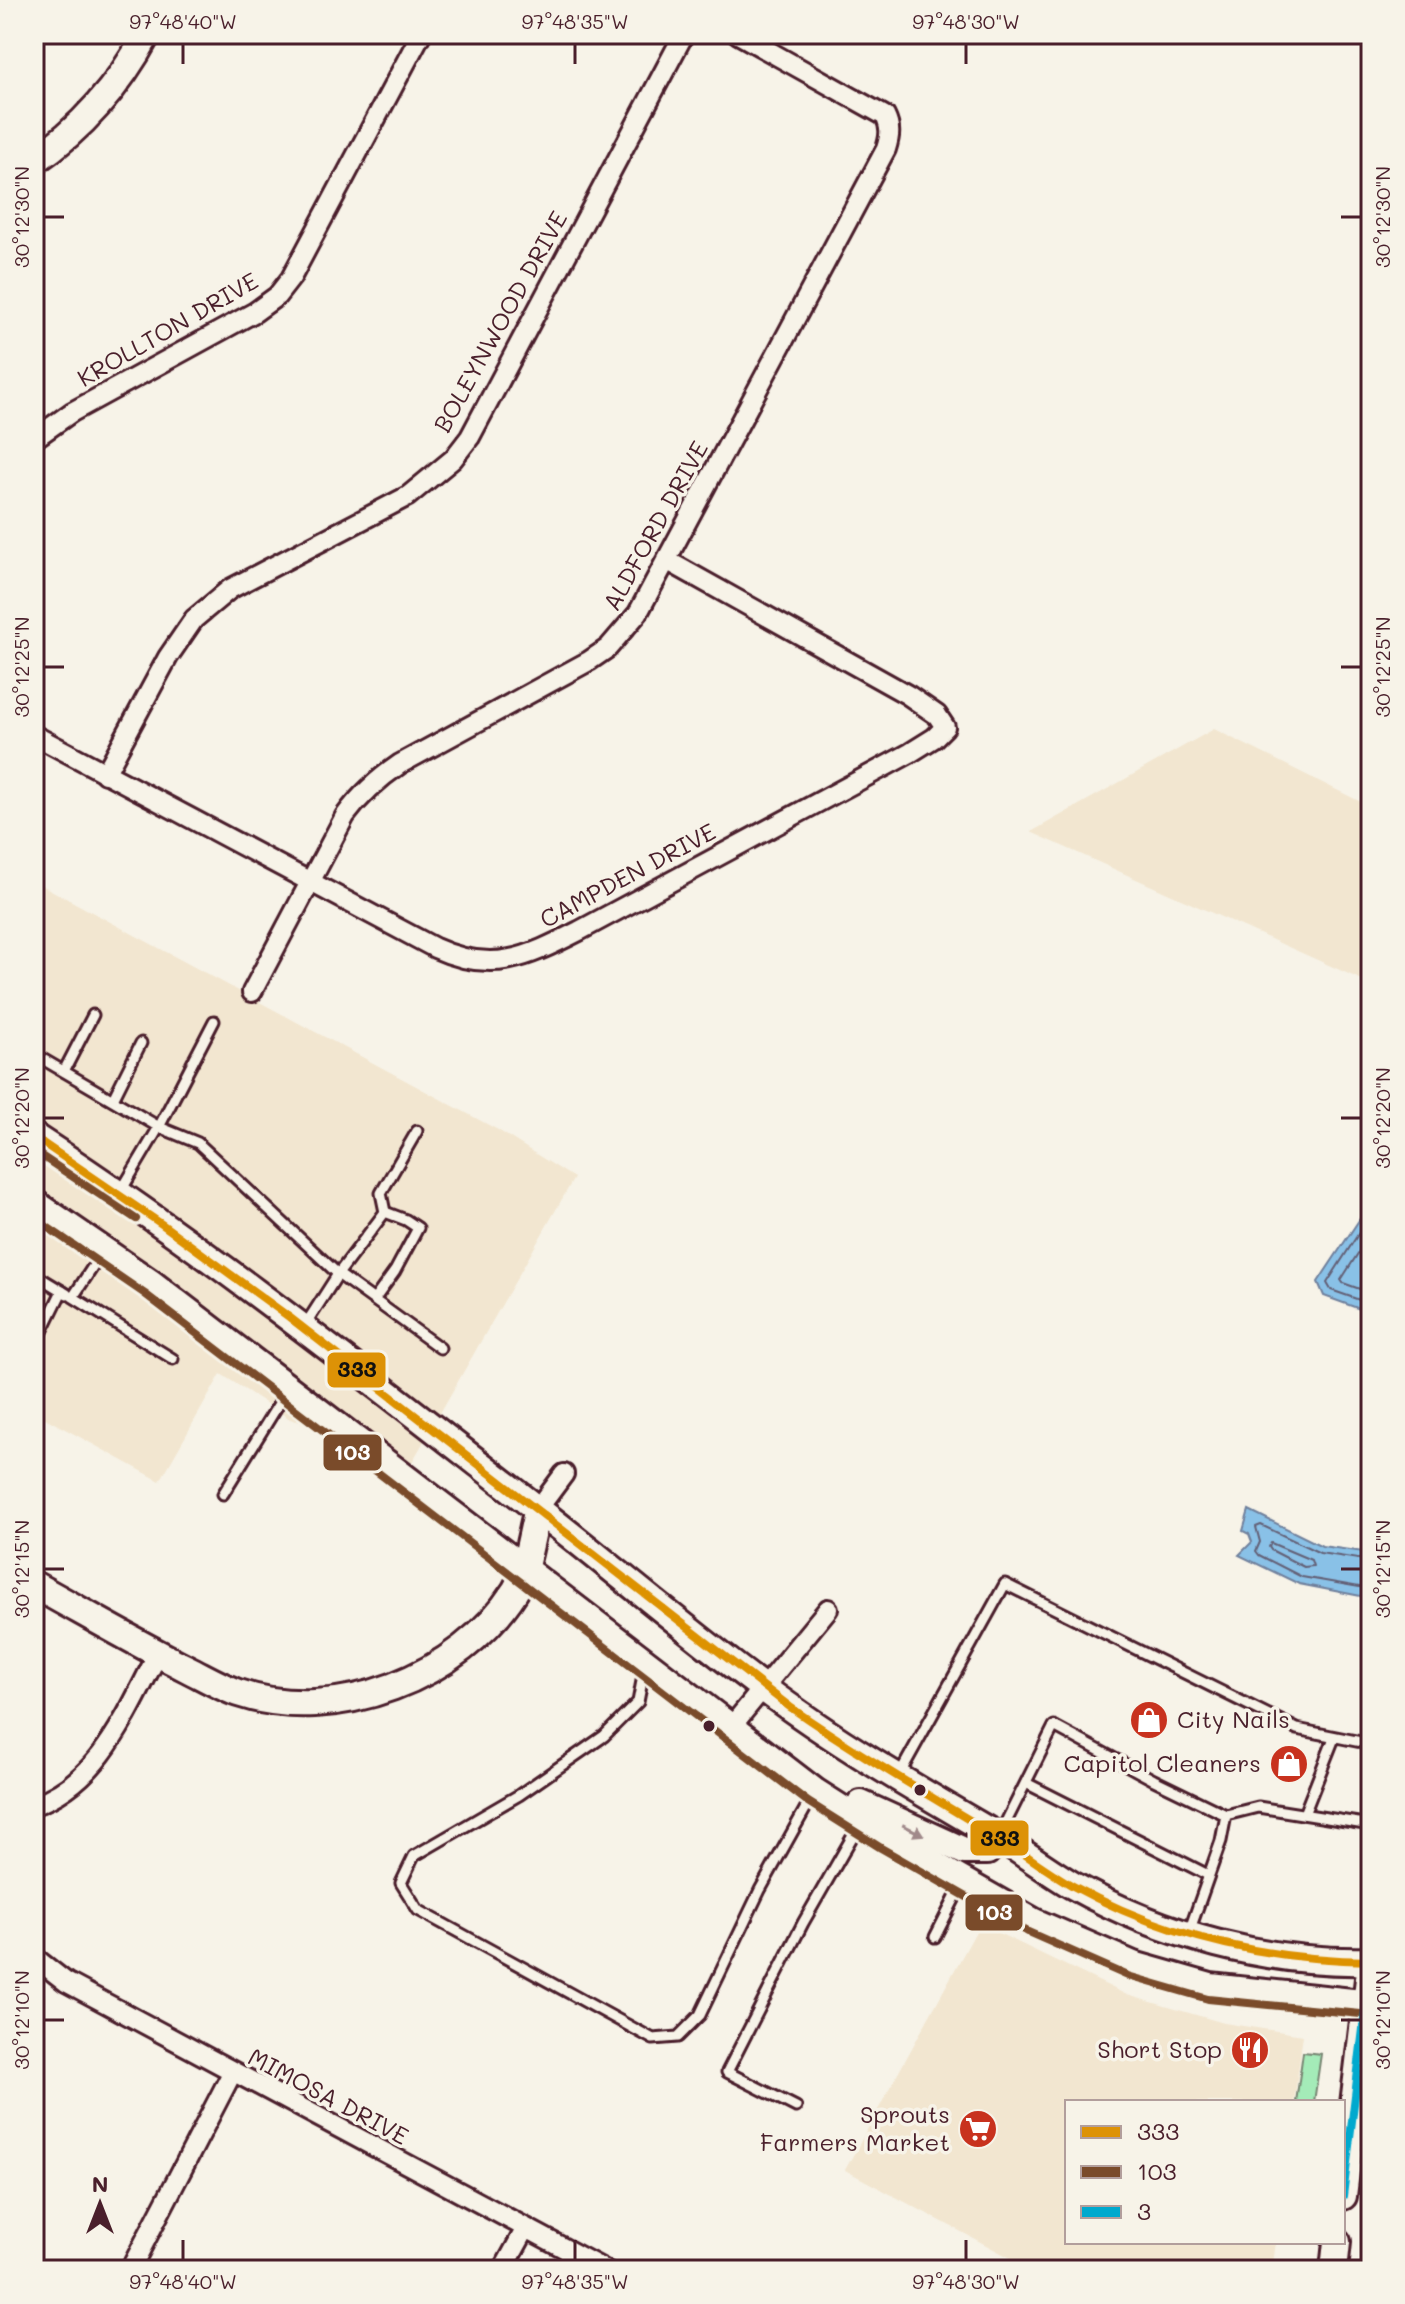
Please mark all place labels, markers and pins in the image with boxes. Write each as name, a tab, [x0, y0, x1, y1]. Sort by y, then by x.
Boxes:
shop icon: City Nails	[1128, 1699, 1170, 1741]
place label: City Nails	[1177, 1703, 1290, 1734]
unlabelled marker	[701, 1718, 717, 1734]
shop icon: Capitol Cleaners	[1268, 1743, 1310, 1785]
place label: Capitol Cleaners	[1063, 1747, 1261, 1778]
unlabelled marker	[912, 1782, 928, 1798]
restaurant icon: Short Stop	[1229, 2029, 1271, 2071]
place label: Short Stop	[1097, 2033, 1222, 2064]
place label: Sprouts Farmers Market	[760, 2098, 950, 2157]
supermarket icon: Sprouts Farmers Market	[957, 2108, 999, 2150]

